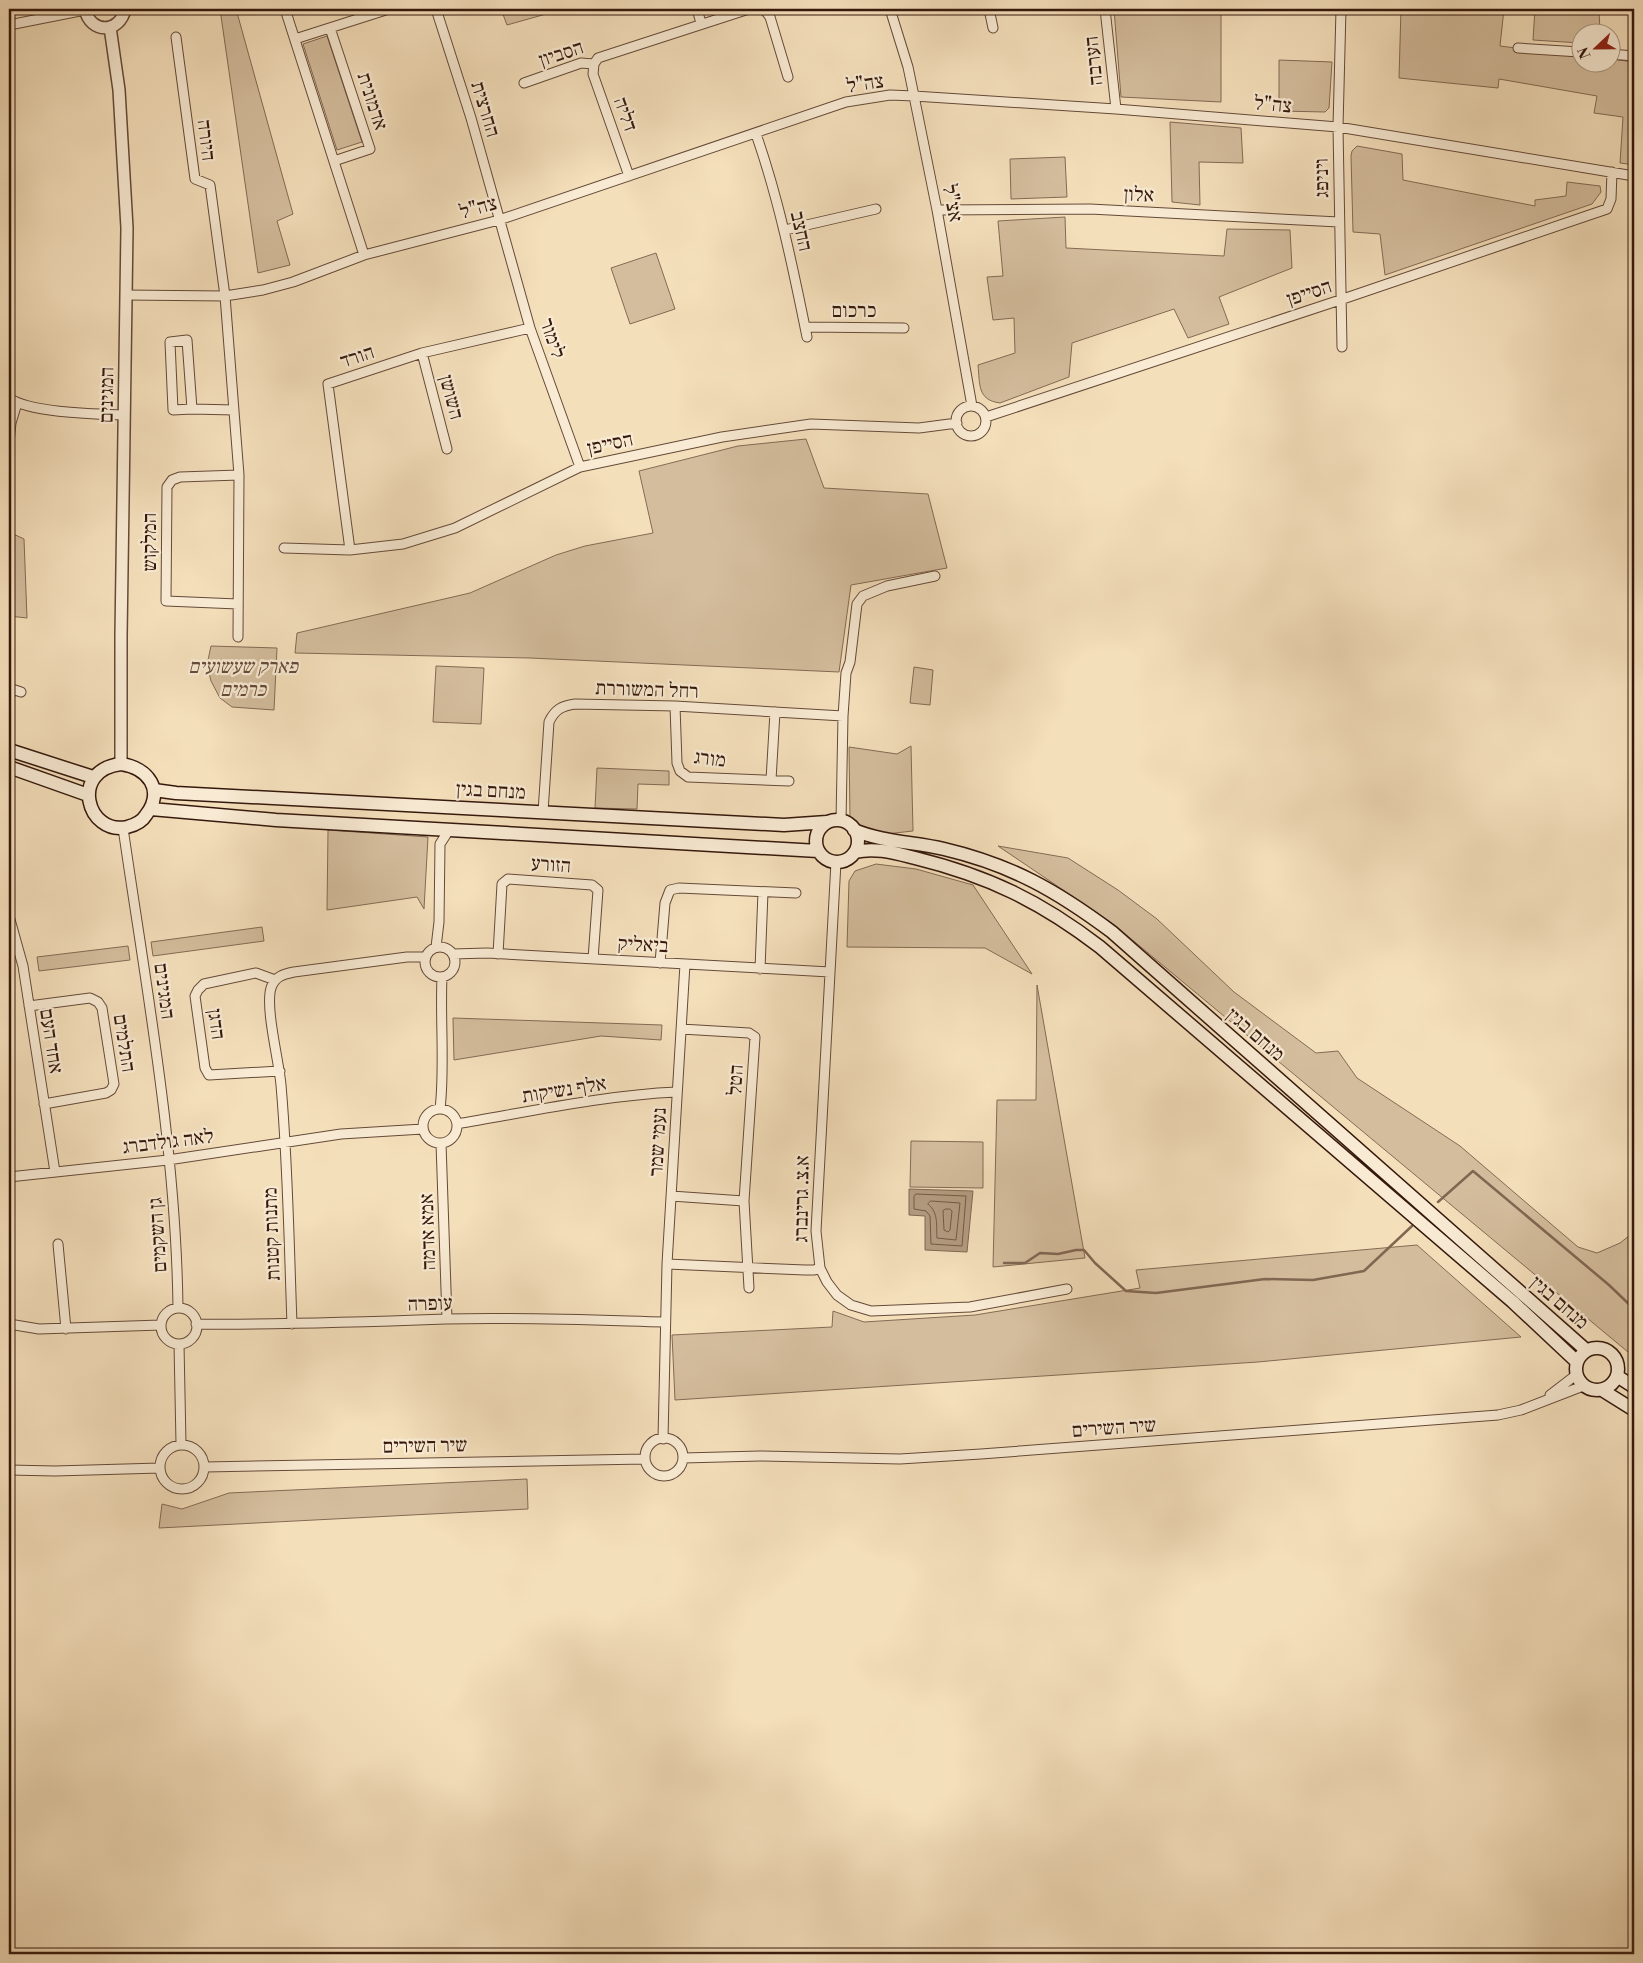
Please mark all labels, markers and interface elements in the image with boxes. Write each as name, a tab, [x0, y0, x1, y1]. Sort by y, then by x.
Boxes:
north arrow	[1570, 22, 1620, 72]
street label: הסביון	[536, 35, 587, 73]
street label: הערבה	[1079, 35, 1110, 87]
text: N	[1574, 44, 1595, 61]
street label: אדמונית	[351, 69, 393, 133]
street label: צה"ל	[845, 69, 886, 100]
street label: החרצית	[464, 78, 505, 140]
street label: צה"ל	[1253, 91, 1293, 120]
street label: דליה	[607, 94, 642, 135]
street label: היורה	[191, 118, 220, 162]
street label: ויניפג	[1310, 158, 1335, 198]
street label: אצ"ל	[936, 182, 967, 224]
street label: אלון	[1123, 182, 1155, 209]
street label: צה"ל	[457, 191, 500, 226]
street label: החצב	[784, 209, 817, 254]
street label: הסייפן	[1284, 274, 1335, 312]
street label: כרכום	[832, 299, 876, 324]
street label: לימור	[533, 315, 570, 362]
street label: הורד	[337, 340, 378, 375]
street label: המגינים	[95, 367, 120, 423]
street label: השושן	[433, 372, 468, 422]
street label: הסייפן	[585, 427, 636, 462]
street label: המלקוש	[138, 513, 163, 571]
park label: פארק שעשועים כרמים	[188, 655, 299, 703]
street label: רחל המשוררת	[595, 676, 699, 705]
street label: מורג	[692, 745, 727, 774]
street label: מנחם בגין	[455, 777, 526, 806]
street label: הזורע	[530, 852, 572, 879]
street label: ביאליק	[617, 932, 669, 959]
street label: המגינים	[147, 961, 180, 1021]
street label: מנחם בגין	[1221, 1003, 1290, 1067]
street label: אחד העם	[33, 1007, 68, 1076]
street label: הדגן	[201, 1007, 230, 1041]
street label: התלמים	[107, 1012, 140, 1074]
street label: הטל	[723, 1064, 750, 1096]
street label: אלף נשיקות	[520, 1071, 608, 1109]
street label: נעמי שמר	[644, 1107, 673, 1177]
street label: לאה גולדברג	[121, 1124, 215, 1160]
street label: א.צ. גרינברג	[789, 1155, 816, 1243]
street label: מתנות קטנות	[258, 1187, 287, 1281]
street label: אמא אדמה	[415, 1193, 442, 1271]
street label: גן השקמים	[143, 1196, 174, 1273]
street label: מנחם בגין	[1525, 1271, 1594, 1335]
street label: עופרה	[407, 1291, 453, 1318]
street label: שיר השירים	[1071, 1413, 1157, 1444]
street label: שיר השירים	[382, 1433, 468, 1460]

